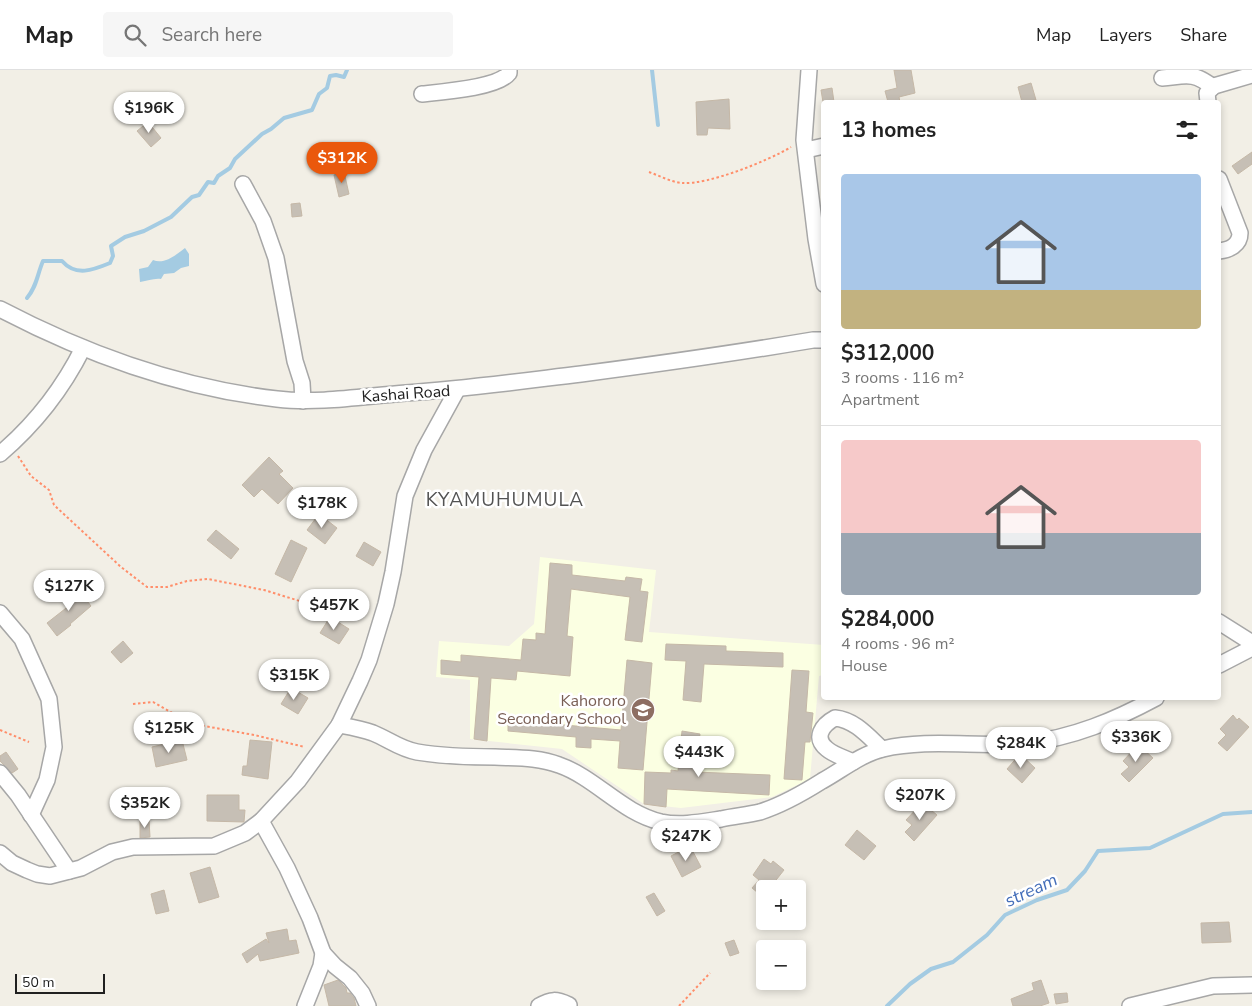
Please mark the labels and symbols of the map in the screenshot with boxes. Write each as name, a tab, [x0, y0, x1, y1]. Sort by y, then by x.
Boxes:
pin: $196K	[114, 92, 184, 134]
pin: $312K	[307, 142, 377, 184]
street label: Kashai Road	[361, 380, 451, 408]
pin: $178K	[287, 486, 357, 529]
district label: KYAMUHUMULA	[426, 487, 584, 513]
pin: $127K	[34, 570, 104, 612]
pin: $457K	[299, 588, 369, 631]
pin: $315K	[259, 658, 329, 701]
place label: Kahororo Secondary School	[497, 690, 626, 730]
school or university icon: Kahororo Secondary School	[630, 697, 656, 723]
pin: $125K	[134, 712, 204, 754]
pin: $336K	[1101, 720, 1171, 763]
pin: $284K	[986, 726, 1056, 769]
pin: $443K	[664, 736, 734, 778]
pin: $207K	[885, 778, 955, 821]
pin: $352K	[110, 786, 180, 829]
pin: $247K	[651, 820, 721, 862]
water label: stream	[1001, 867, 1061, 913]
scale bar	[15, 971, 105, 994]

